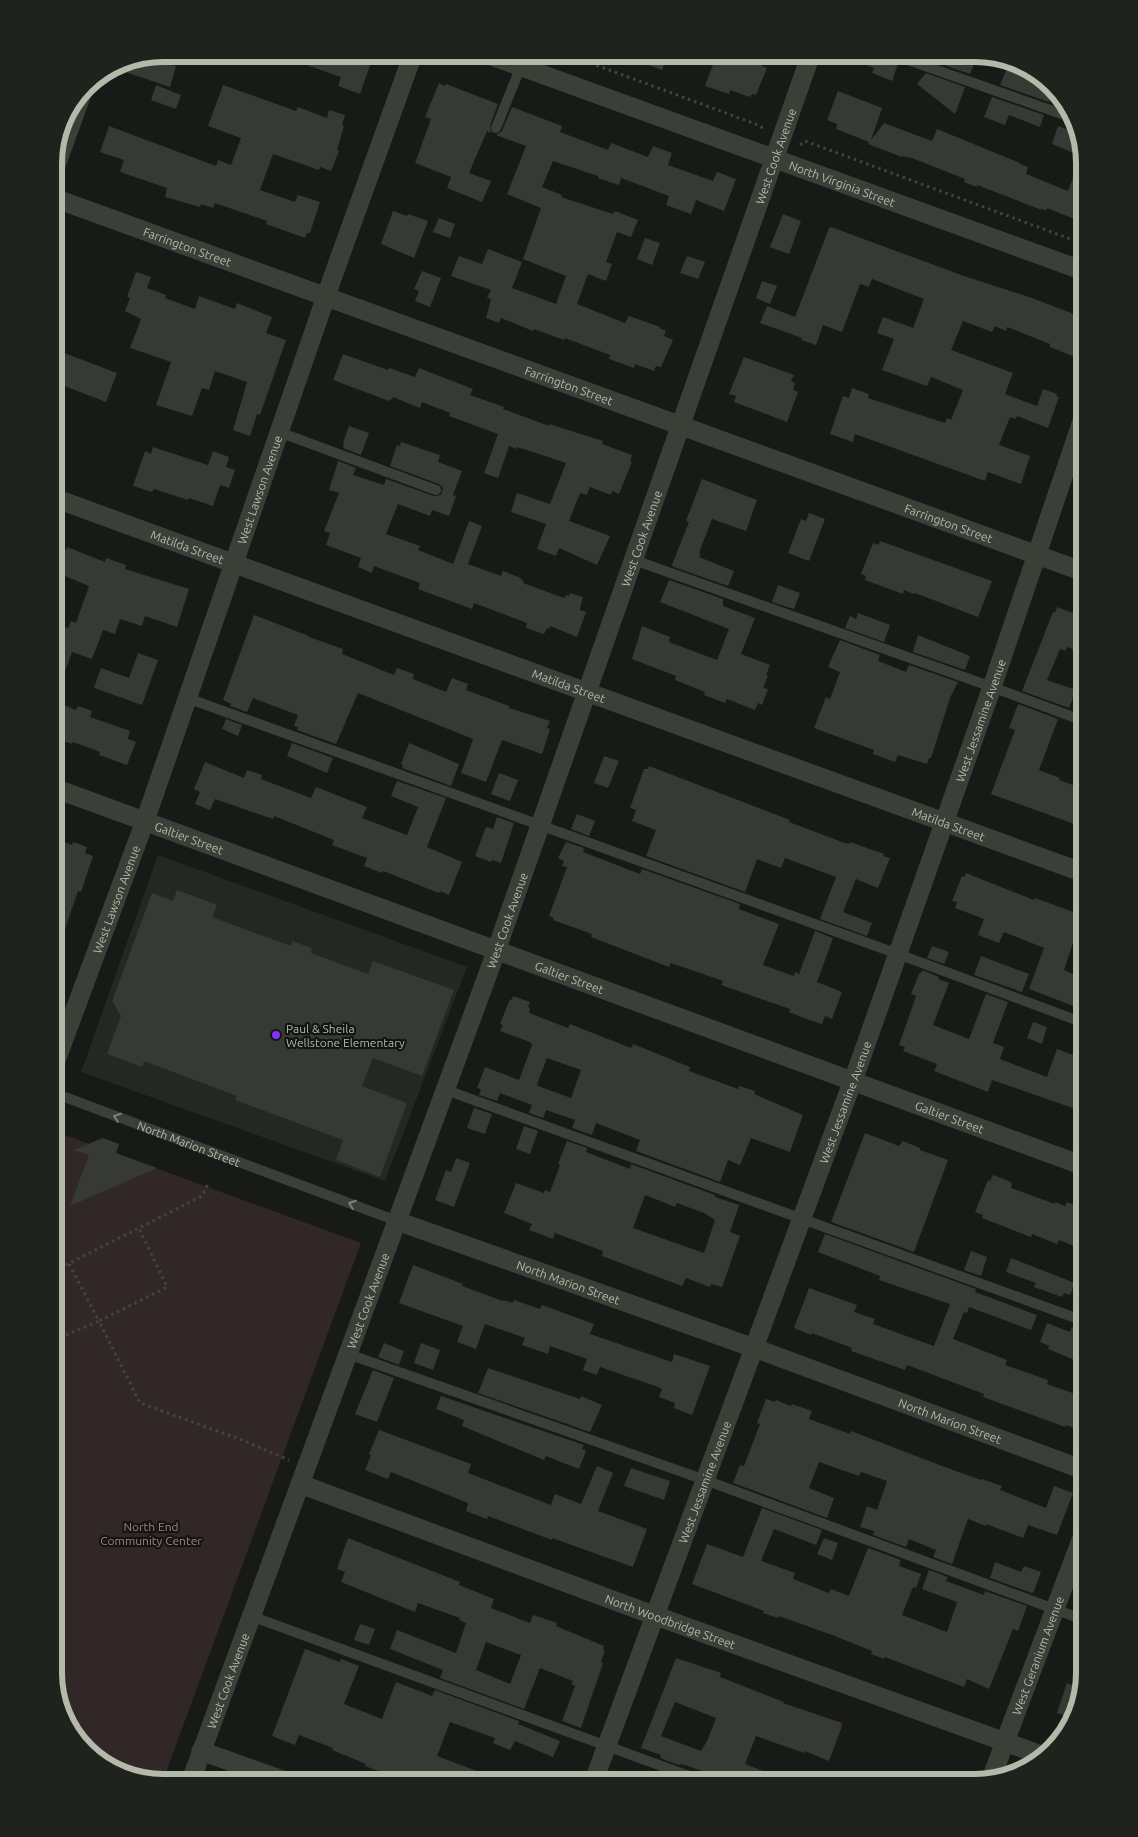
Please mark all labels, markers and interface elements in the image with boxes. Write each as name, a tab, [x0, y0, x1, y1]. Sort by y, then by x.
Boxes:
street label: West Cook Avenue	[752, 106, 798, 206]
street label: North Virginia Street	[787, 158, 897, 209]
street label: Farrington Street	[142, 225, 234, 268]
street label: Farrington Street	[523, 363, 615, 407]
street label: West Lawson Avenue	[235, 433, 284, 546]
street label: West Cook Avenue	[618, 488, 664, 588]
street label: Farrington Street	[903, 501, 995, 545]
street label: Matilda Street	[149, 527, 226, 566]
street label: West Jessamine Avenue	[953, 657, 1008, 784]
street label: Matilda Street	[531, 666, 608, 705]
street label: Matilda Street	[910, 804, 987, 843]
street label: Galtier Street	[153, 819, 226, 856]
street label: West Lawson Avenue	[90, 843, 142, 955]
street label: West Cook Avenue	[484, 871, 530, 970]
street label: Galtier Street	[533, 959, 606, 996]
place label: Paul & Sheila Wellstone Elementary	[286, 1022, 405, 1049]
marker: Paul & Sheila Wellstone Elementary	[270, 1029, 282, 1041]
street label: West Jessamine Avenue	[816, 1039, 873, 1165]
street label: Galtier Street	[913, 1098, 986, 1135]
one-way arrow	[113, 1113, 122, 1123]
street label: North Marion Street	[136, 1118, 242, 1169]
one-way arrow	[348, 1200, 356, 1210]
street label: West Cook Avenue	[344, 1251, 391, 1350]
street label: North Marion Street	[515, 1258, 622, 1306]
street label: North Marion Street	[897, 1396, 1004, 1446]
street label: West Jessamine Avenue	[676, 1419, 733, 1545]
park label: North End Community Center	[100, 1520, 202, 1547]
street label: North Woodbridge Street	[603, 1591, 738, 1651]
street label: West Geranium Avenue	[1009, 1594, 1066, 1717]
street label: West Cook Avenue	[204, 1631, 251, 1730]

